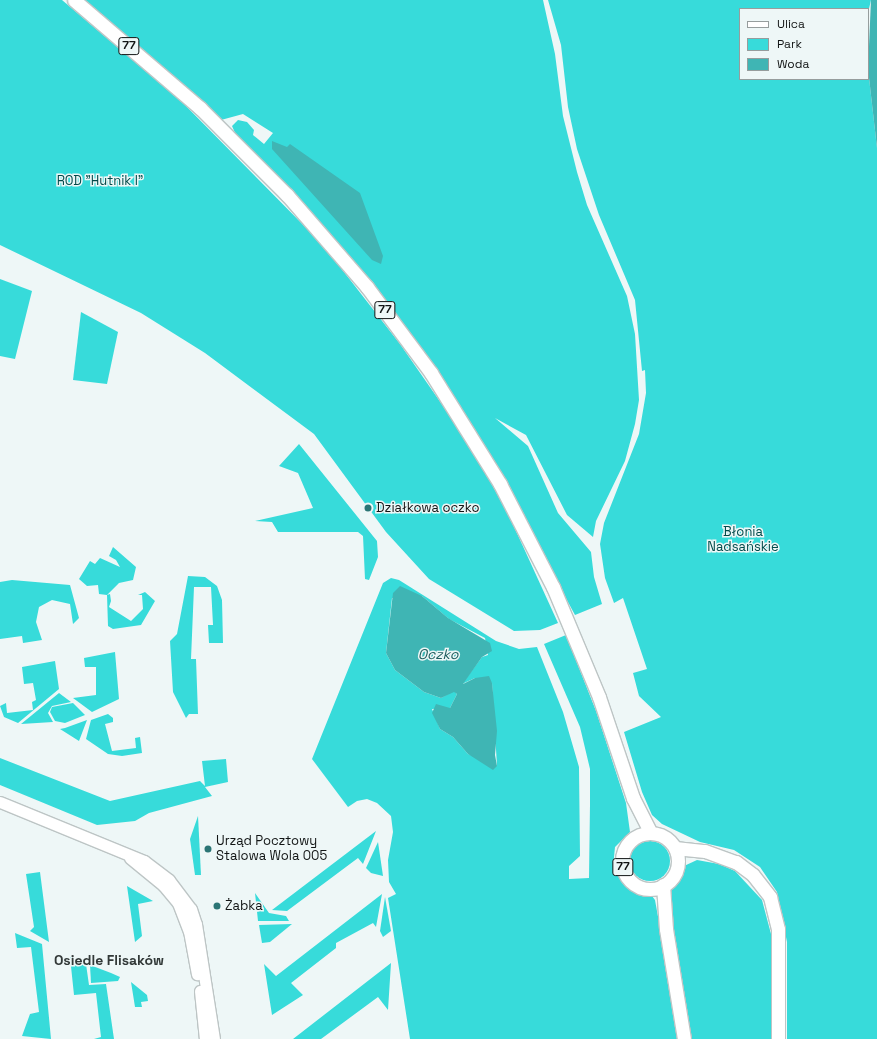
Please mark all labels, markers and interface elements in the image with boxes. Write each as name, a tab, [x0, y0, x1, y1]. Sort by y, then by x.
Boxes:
legend	[739, 8, 869, 80]
text: Ulica	[777, 16, 805, 32]
road number: 77	[118, 36, 140, 56]
text: Park	[777, 36, 802, 52]
text: Woda	[777, 56, 809, 72]
park label: ROD "Hutnik I"	[57, 173, 143, 189]
road number: 77	[374, 300, 396, 320]
place label: Działkowa oczko	[376, 500, 479, 516]
marker: Działkowa oczko	[363, 503, 373, 513]
park label: Błonia Nadsańskie	[707, 525, 779, 556]
water label: Oczko	[418, 646, 458, 662]
place label: Urząd Pocztowy Stalowa Wola 005	[216, 834, 327, 865]
marker: Urząd Pocztowy Stalowa Wola 005	[203, 844, 213, 854]
road number: 77	[612, 857, 634, 877]
place label: Żabka	[225, 898, 263, 914]
marker: Żabka	[212, 901, 222, 911]
district label: Osiedle Flisaków	[54, 952, 164, 968]

